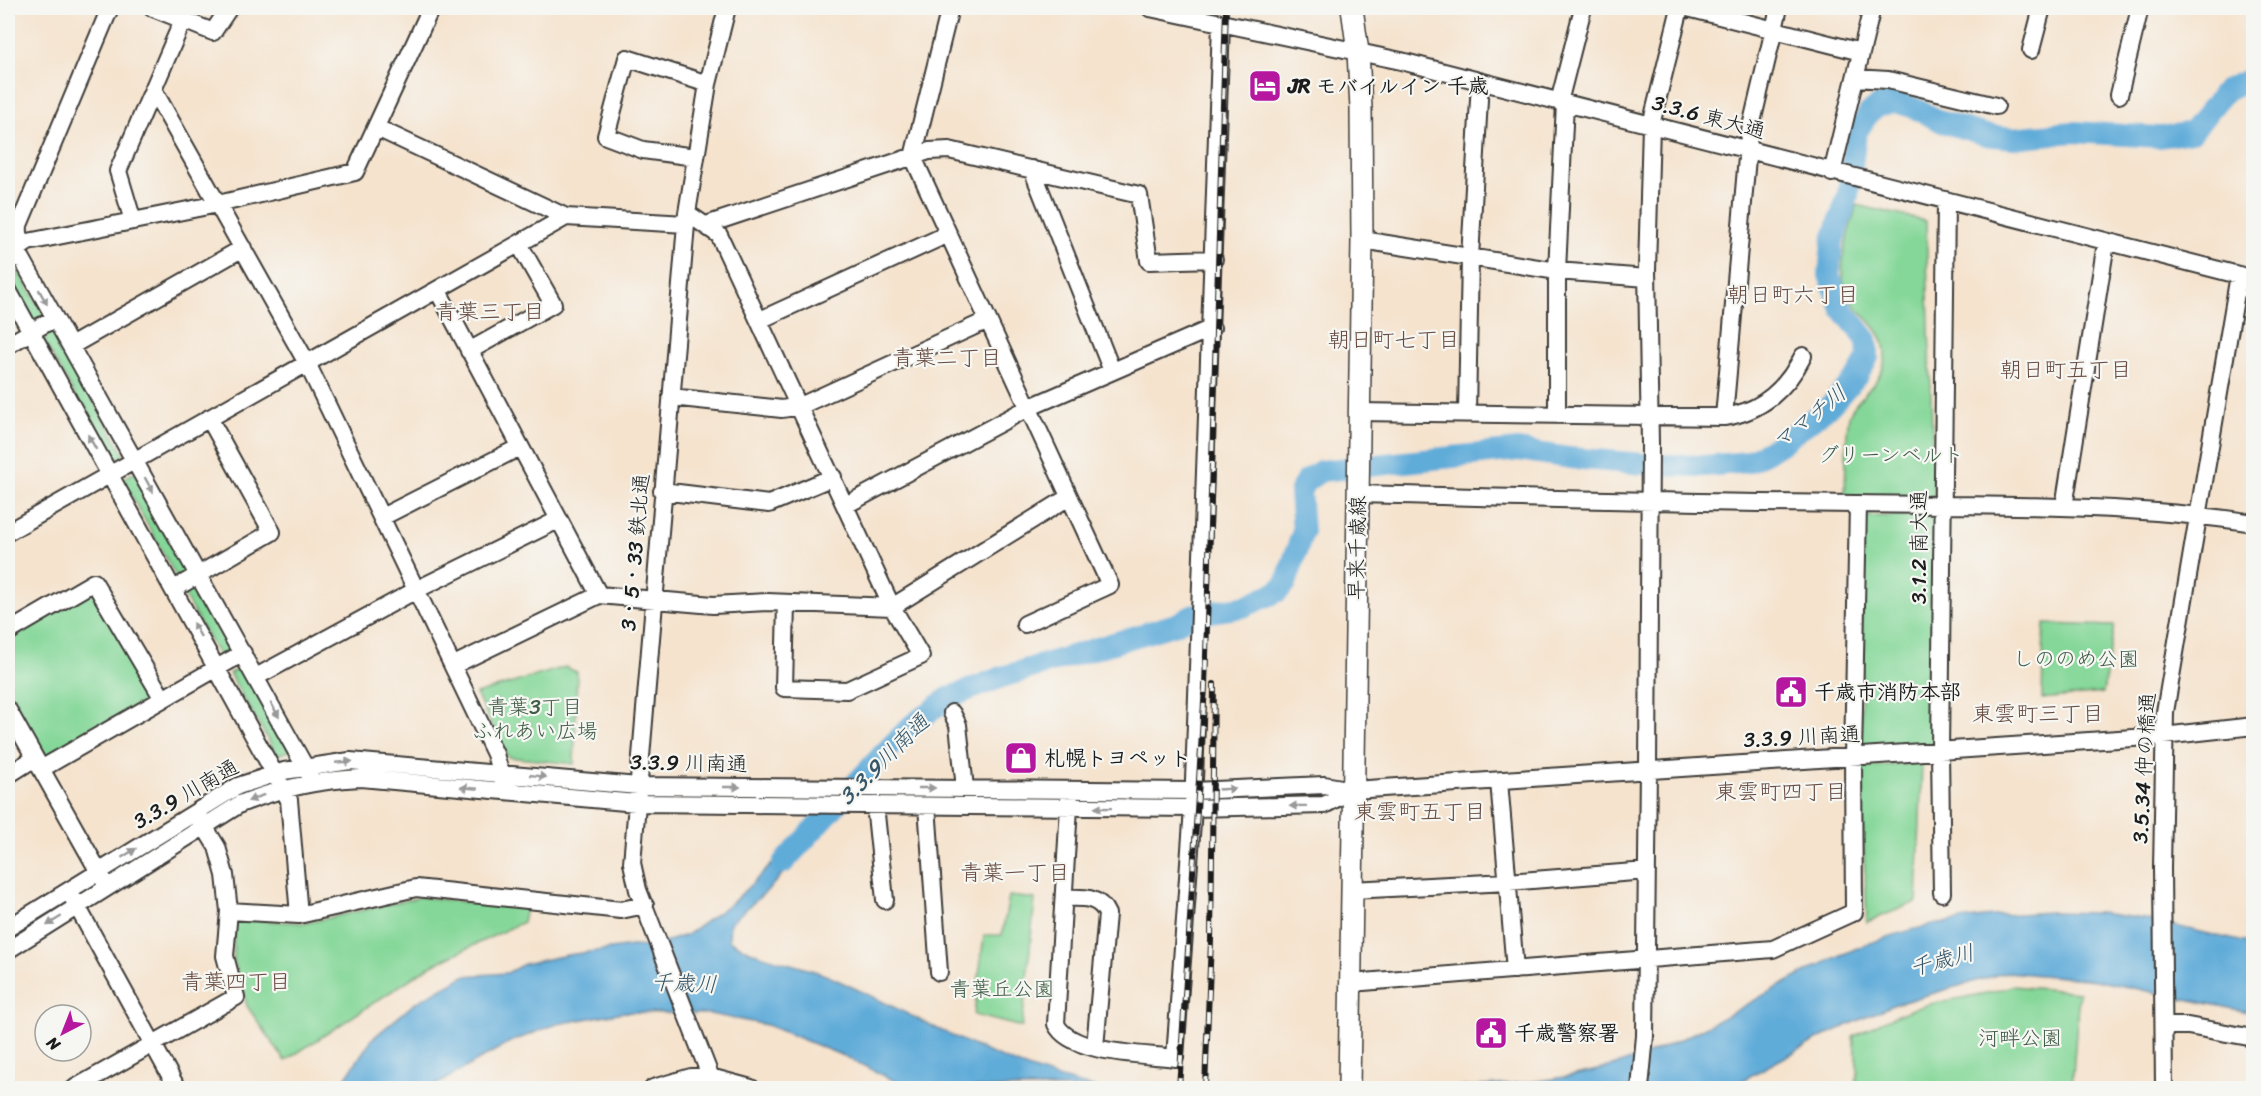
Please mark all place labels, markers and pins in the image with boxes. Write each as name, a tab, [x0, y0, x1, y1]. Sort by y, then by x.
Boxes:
place label: JR モバイルイン 千歳	[1287, 67, 1489, 105]
hotel icon: JR モバイルイン 千歳	[1247, 68, 1283, 104]
place label: 千歳市消防本部	[1814, 673, 1961, 711]
public building icon: 千歳市消防本部	[1773, 674, 1809, 710]
place label: 札幌トヨペット	[1044, 739, 1191, 777]
shop icon: 札幌トヨペット	[1003, 740, 1039, 776]
place label: 千歳警察署	[1514, 1014, 1619, 1052]
public building icon: 千歳警察署	[1473, 1015, 1509, 1051]

